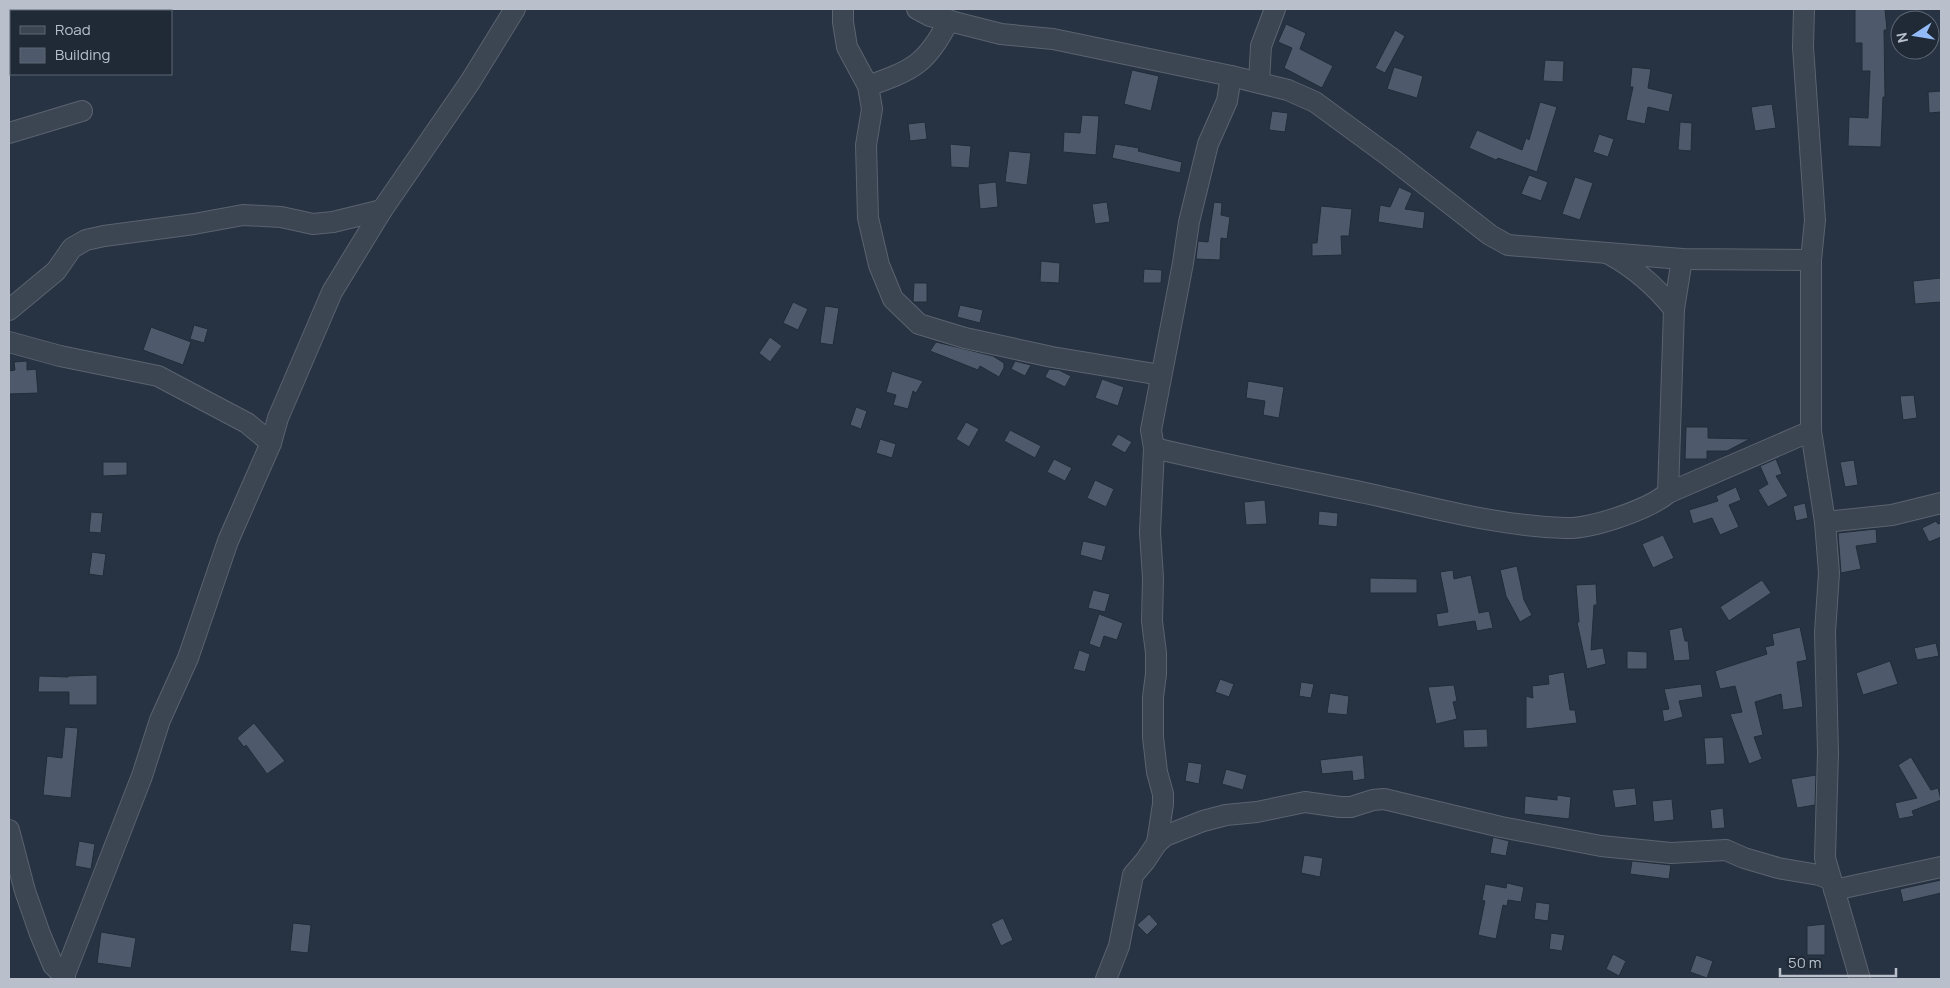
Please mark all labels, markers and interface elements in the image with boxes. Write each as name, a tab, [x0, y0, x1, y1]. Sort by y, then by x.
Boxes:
legend	[10, 10, 172, 75]
north arrow	[1890, 10, 1940, 60]
text: Road	[55, 19, 91, 40]
text: N	[1891, 31, 1912, 45]
text: Building	[55, 44, 110, 65]
scale bar	[1780, 946, 1896, 978]
text: 50 m	[1788, 952, 1822, 973]

